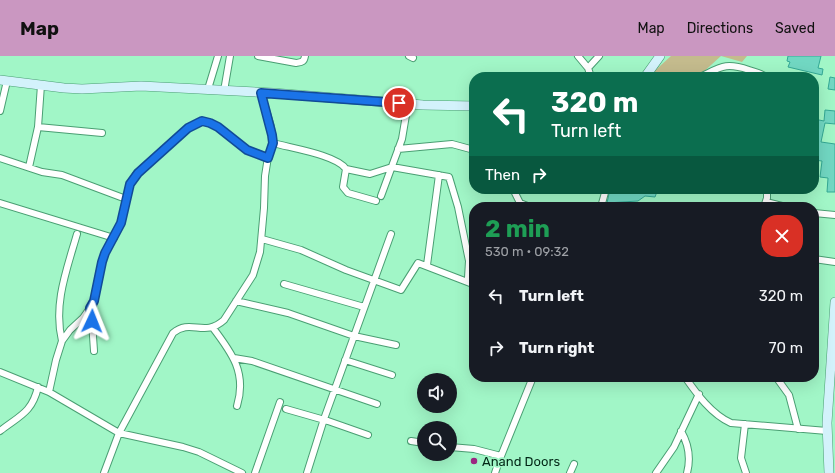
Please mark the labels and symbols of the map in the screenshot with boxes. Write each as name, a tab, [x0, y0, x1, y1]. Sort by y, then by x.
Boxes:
pin	[382, 86, 416, 120]
position arrow	[71, 300, 113, 342]
place label: Anand Doors	[482, 454, 560, 469]
marker: Anand Doors	[469, 456, 479, 466]

